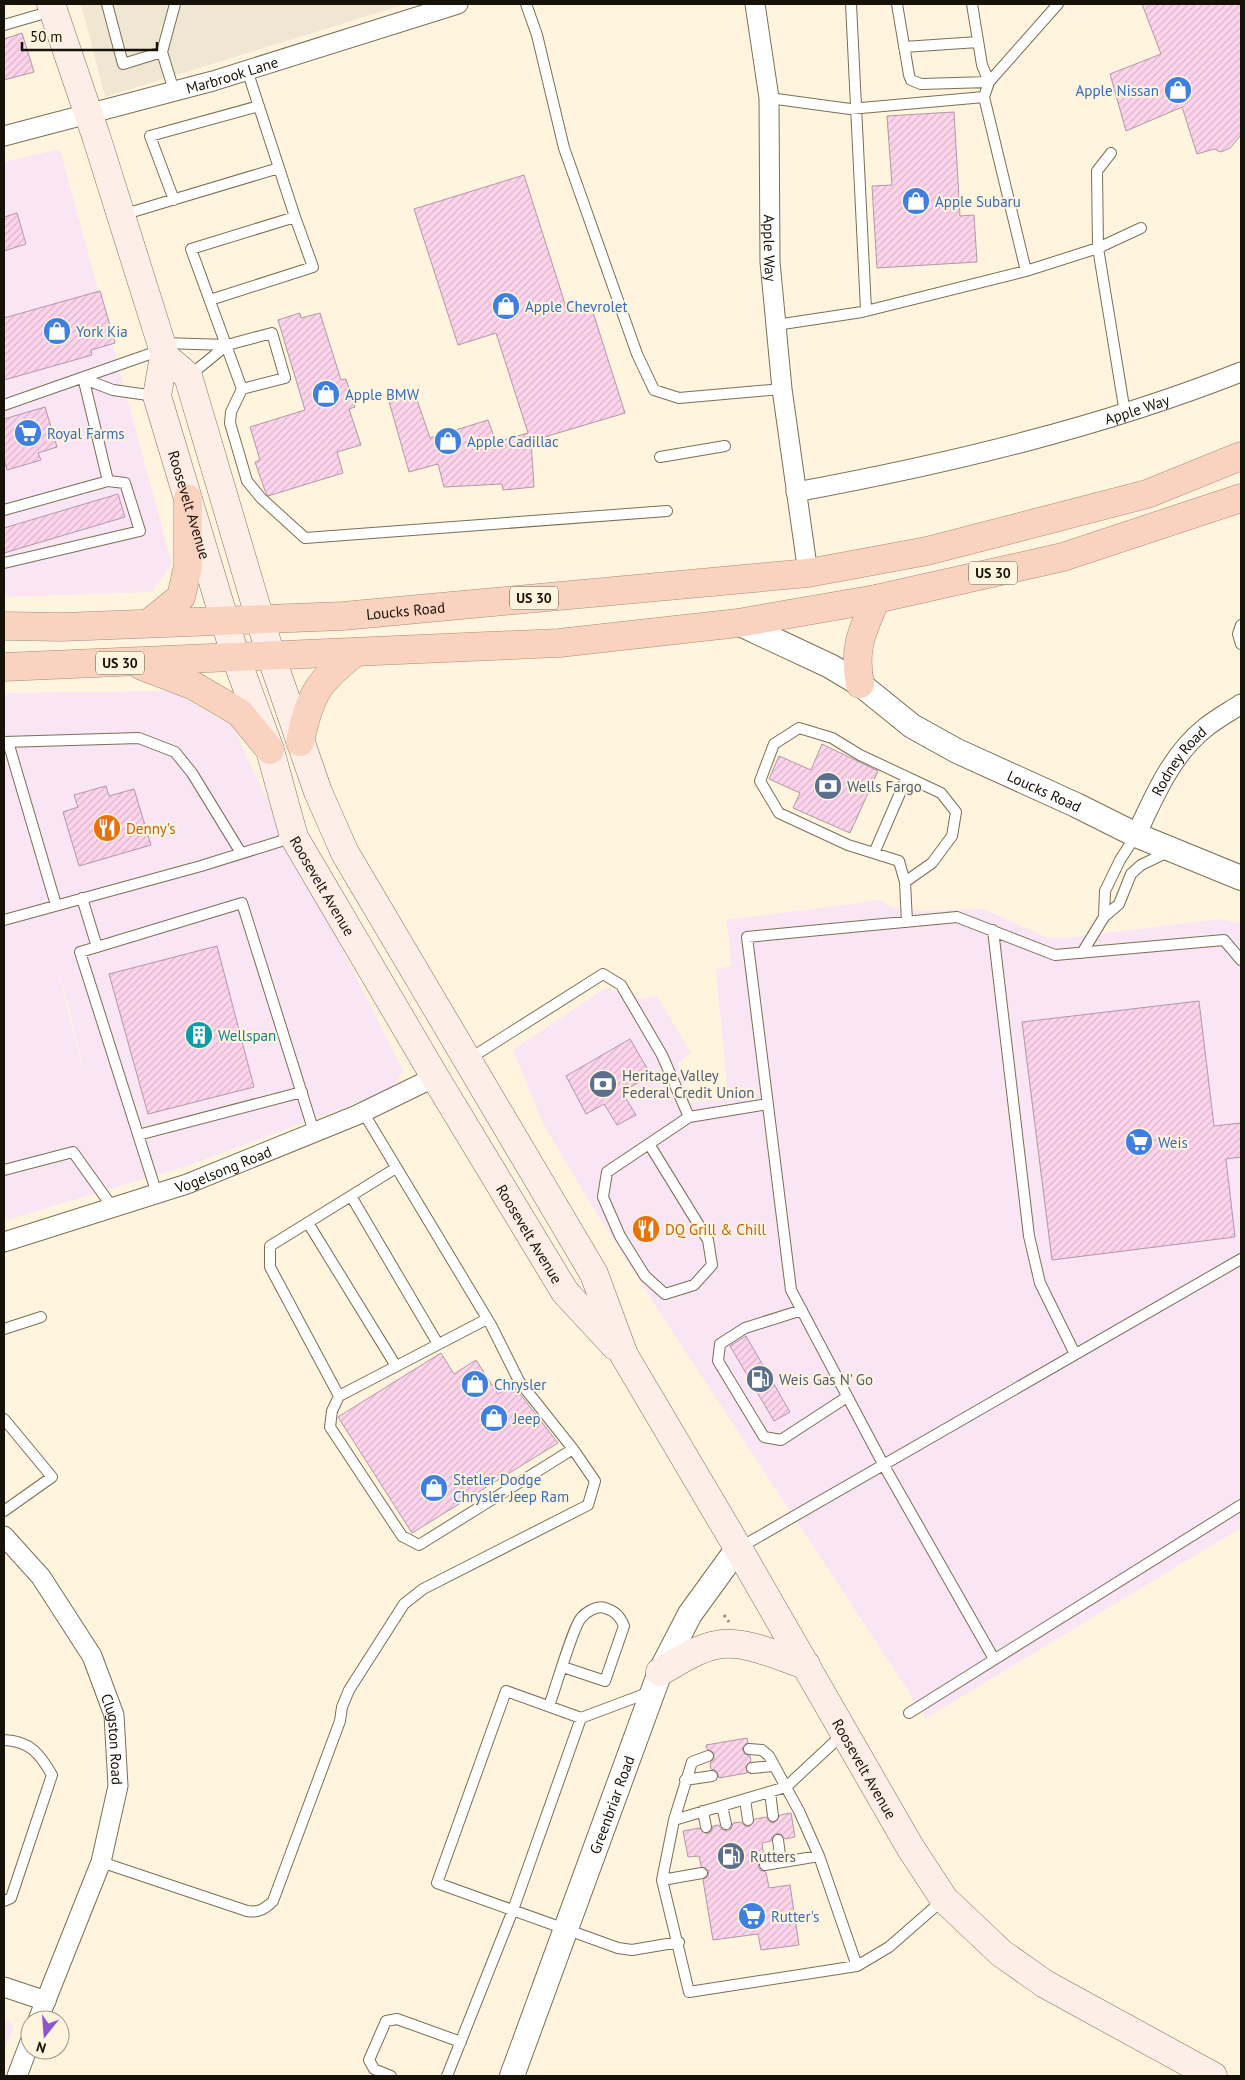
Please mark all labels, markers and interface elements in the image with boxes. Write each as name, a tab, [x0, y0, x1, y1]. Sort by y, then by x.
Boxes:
scale bar	[22, 20, 158, 52]
text: 50 m	[30, 27, 63, 46]
street label: Marbrook Lane	[184, 52, 280, 97]
shop icon: Apple Nissan	[1163, 75, 1193, 105]
place label: Apple Nissan	[1076, 81, 1159, 100]
shop icon: Apple Subaru	[901, 186, 931, 216]
place label: Apple Subaru	[935, 192, 1021, 211]
street label: Apple Way	[760, 214, 781, 282]
shop icon: Apple Chevrolet	[491, 291, 521, 321]
place label: Apple Chevrolet	[525, 297, 628, 316]
shop icon: York Kia	[42, 316, 72, 346]
place label: York Kia	[76, 322, 128, 341]
shop icon: Apple BMW	[311, 379, 341, 409]
place label: Apple BMW	[345, 385, 420, 404]
street label: Apple Way	[1102, 390, 1172, 428]
supermarket icon: Royal Farms	[13, 418, 43, 448]
place label: Royal Farms	[47, 424, 125, 443]
shop icon: Apple Cadillac	[433, 426, 463, 456]
place label: Apple Cadillac	[467, 432, 559, 451]
street label: Roosevelt Avenue	[164, 448, 215, 561]
road number: US 30	[969, 562, 1017, 584]
road number: US 30	[510, 586, 558, 610]
street label: Loucks Road	[365, 597, 446, 623]
road number: US 30	[96, 651, 144, 674]
street label: Rodney Road	[1147, 722, 1210, 799]
street label: Loucks Road	[1005, 766, 1085, 816]
bank icon: Wells Fargo	[813, 771, 843, 801]
place label: Wells Fargo	[847, 777, 922, 796]
restaurant icon: Denny's	[92, 813, 122, 843]
place label: Denny's	[126, 819, 176, 838]
street label: Roosevelt Avenue	[286, 832, 359, 939]
building icon: Wellspan	[184, 1020, 214, 1050]
place label: Wellspan	[218, 1026, 276, 1045]
place label: Heritage Valley Federal Credit Union	[622, 1066, 754, 1102]
bank icon: Heritage Valley Federal Credit Union	[588, 1069, 618, 1099]
supermarket icon: Weis	[1124, 1127, 1154, 1157]
place label: Weis	[1158, 1133, 1188, 1152]
street label: Vogelsong Road	[172, 1141, 274, 1197]
street label: Roosevelt Avenue	[493, 1181, 567, 1287]
restaurant icon: DQ Grill & Chill	[631, 1214, 661, 1244]
place label: DQ Grill & Chill	[665, 1220, 767, 1239]
fuel station icon: Weis Gas N' Go	[745, 1364, 775, 1394]
shop icon: Chrysler	[460, 1369, 490, 1399]
place label: Weis Gas N' Go	[779, 1370, 873, 1389]
place label: Chrysler	[494, 1375, 546, 1394]
shop icon: Jeep	[479, 1403, 509, 1433]
place label: Jeep	[512, 1409, 541, 1428]
place label: Stetler Dodge Chrysler Jeep Ram	[453, 1470, 569, 1506]
shop icon: Stetler Dodge Chrysler Jeep Ram	[419, 1473, 449, 1503]
street label: Clugston Road	[97, 1691, 127, 1785]
street label: Roosevelt Avenue	[829, 1715, 901, 1822]
street label: Greenbriar Road	[585, 1753, 638, 1856]
fuel station icon: Rutters	[716, 1841, 746, 1871]
place label: Rutters	[750, 1847, 796, 1866]
supermarket icon: Rutter's	[737, 1901, 767, 1931]
place label: Rutter's	[771, 1907, 819, 1926]
north arrow	[20, 2010, 70, 2060]
text: N	[34, 2037, 48, 2057]

